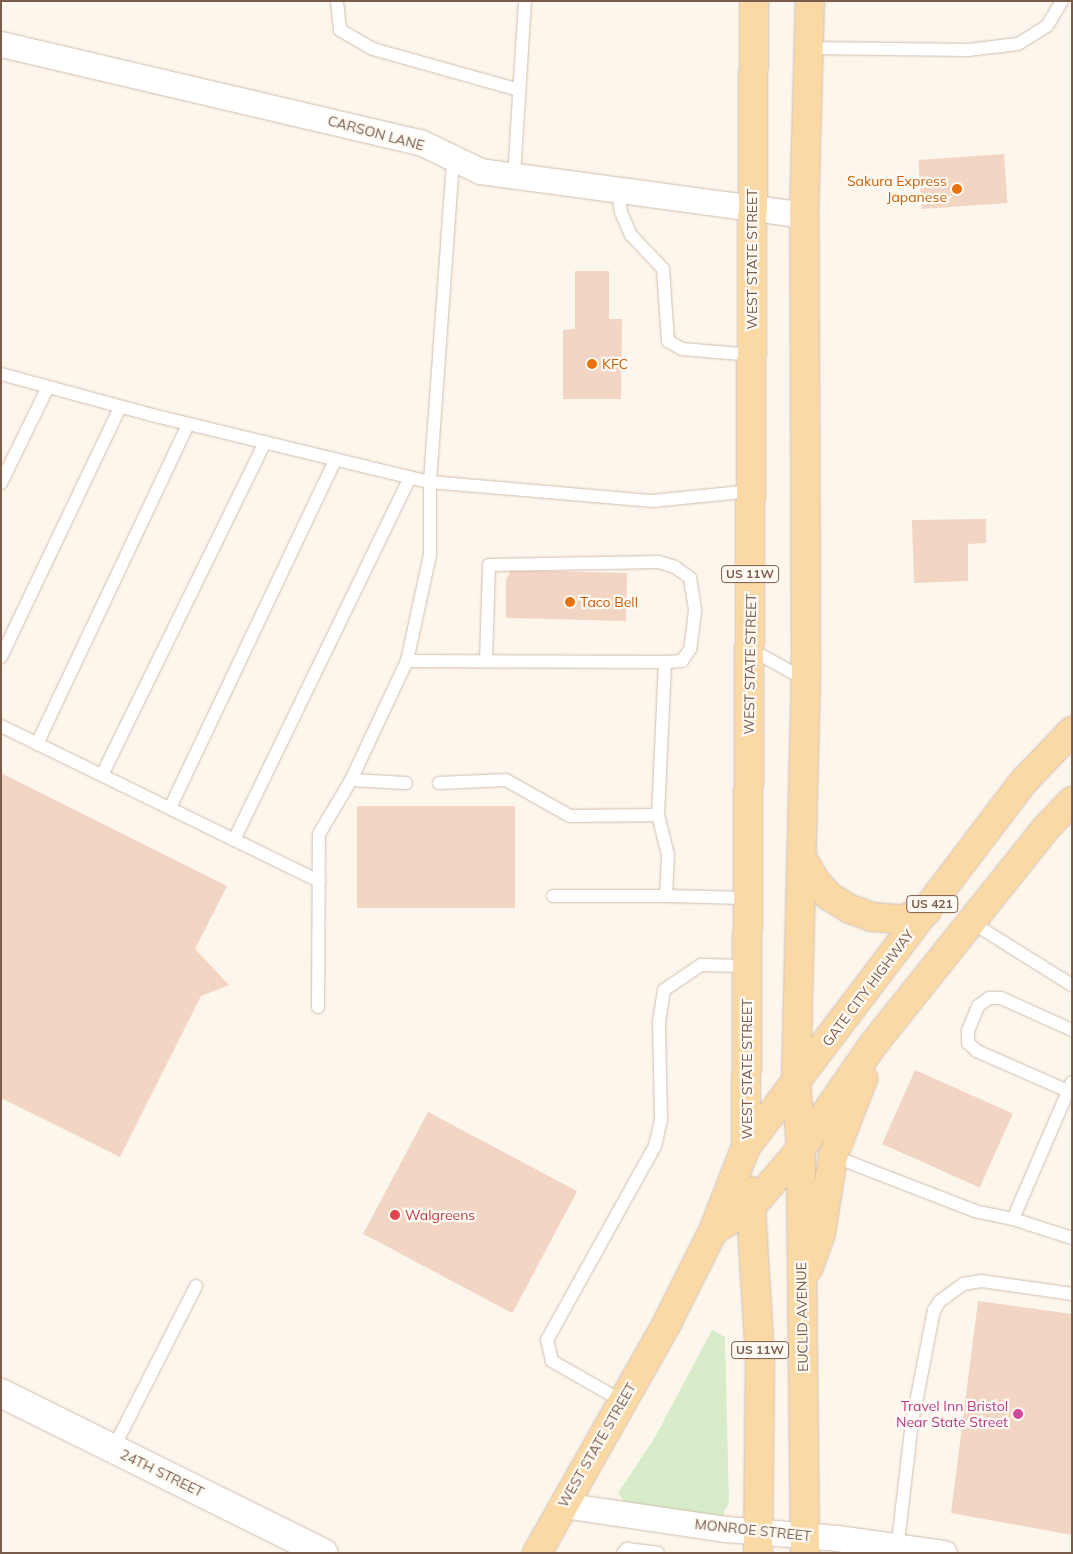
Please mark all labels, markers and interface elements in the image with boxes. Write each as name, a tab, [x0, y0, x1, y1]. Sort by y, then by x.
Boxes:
street label: CARSON LANE	[326, 112, 426, 154]
place label: Sakura Express Japanese	[847, 173, 947, 206]
marker: Sakura Express Japanese	[951, 183, 963, 195]
street label: WEST STATE STREET	[744, 188, 760, 330]
place label: KFC	[602, 356, 628, 372]
marker: KFC	[586, 358, 598, 370]
road number: US 11W	[720, 564, 780, 584]
street label: WEST STATE STREET	[740, 593, 760, 735]
place label: Taco Bell	[580, 594, 638, 610]
marker: Taco Bell	[564, 596, 576, 608]
road number: US 421	[906, 894, 958, 914]
street label: GATE CITY HIGHWAY	[819, 926, 917, 1050]
street label: WEST STATE STREET	[739, 998, 755, 1140]
place label: Walgreens	[405, 1207, 475, 1223]
marker: Walgreens	[389, 1209, 401, 1221]
street label: EUCLID AVENUE	[793, 1262, 811, 1372]
road number: US 11W	[730, 1340, 790, 1360]
street label: WEST STATE STREET	[554, 1380, 640, 1510]
place label: Travel Inn Bristol Near State Street	[896, 1398, 1008, 1430]
marker: Travel Inn Bristol Near State Street	[1012, 1408, 1024, 1420]
street label: 24TH STREET	[117, 1445, 207, 1501]
street label: MONROE STREET	[694, 1516, 812, 1544]

